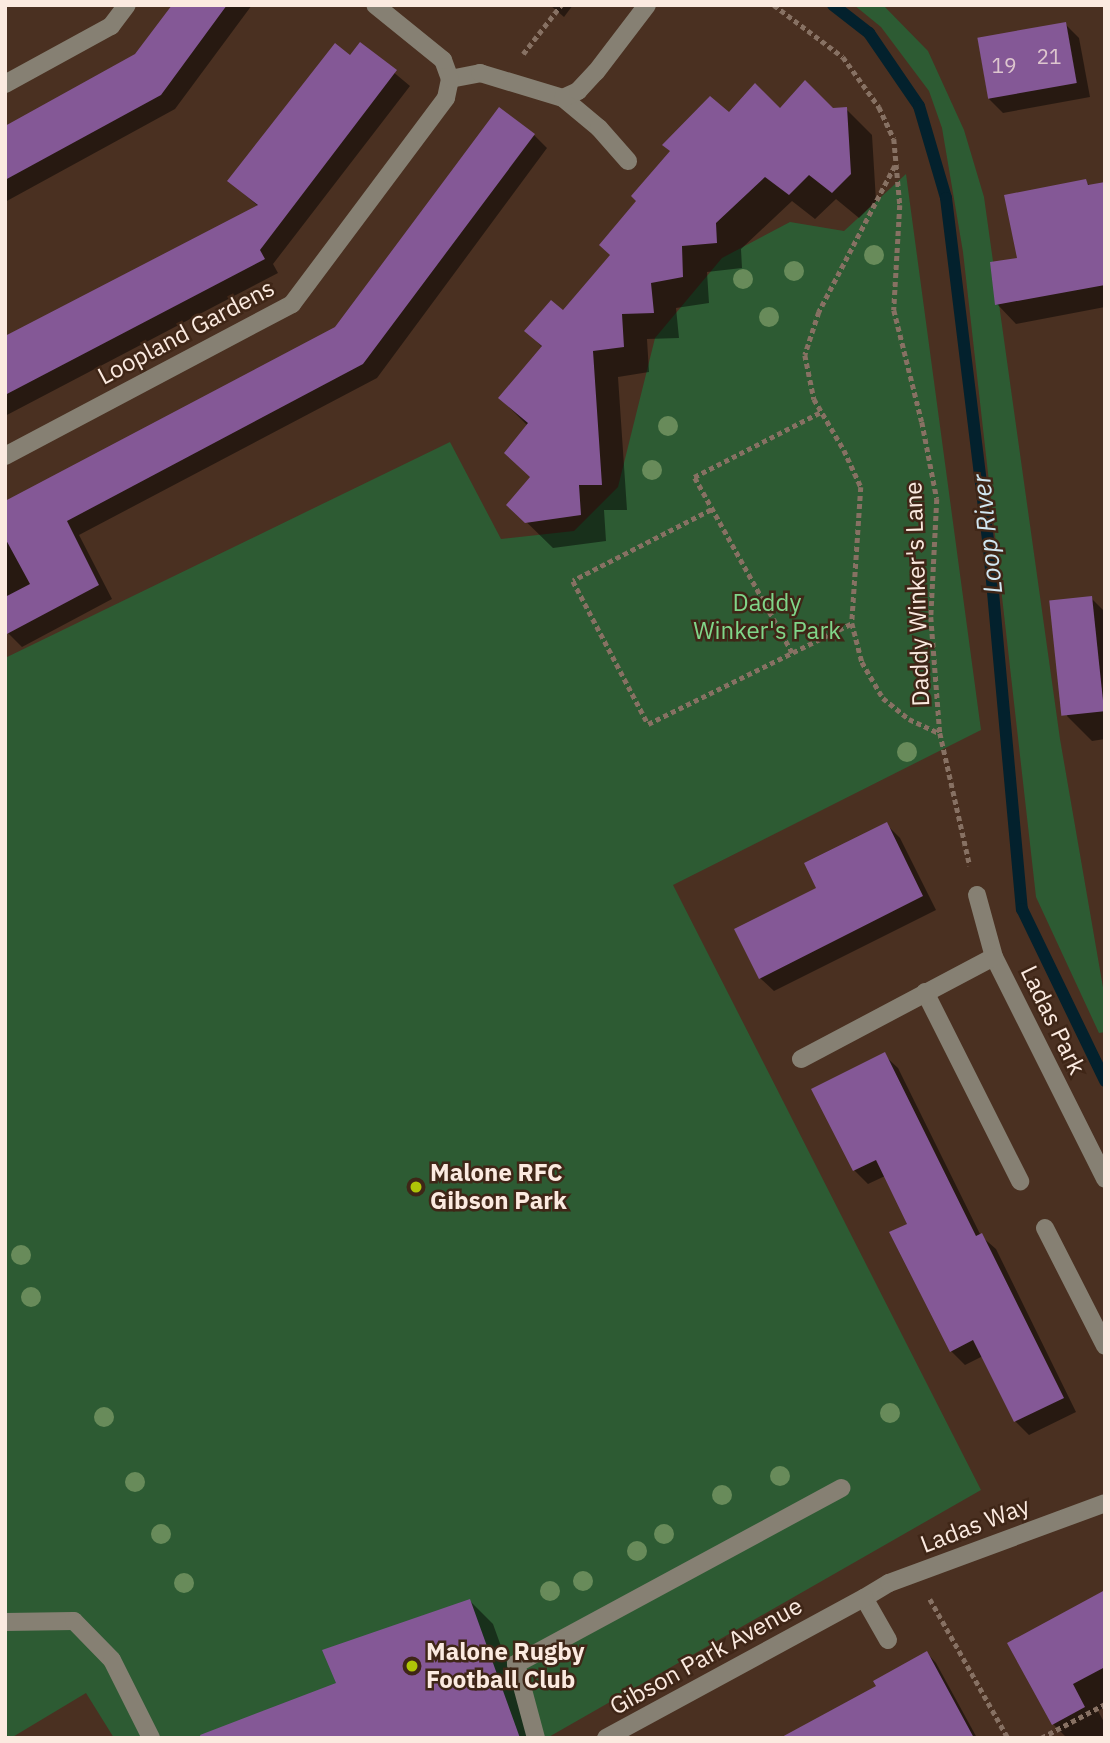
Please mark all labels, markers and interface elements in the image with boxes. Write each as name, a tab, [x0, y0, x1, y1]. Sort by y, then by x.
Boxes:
house number: 21	[1036, 43, 1062, 69]
house number: 19	[991, 52, 1017, 78]
street label: Loopland Gardens	[93, 273, 279, 391]
water label: Loop River	[965, 473, 1009, 595]
street label: Daddy Winker's Lane	[899, 481, 935, 707]
park label: Daddy Winker's Park	[693, 589, 841, 645]
street label: Ladas Park	[1014, 961, 1092, 1079]
place label: Malone RFC Gibson Park	[430, 1159, 567, 1215]
marker: Malone RFC Gibson Park	[408, 1179, 424, 1195]
street label: Ladas Way	[916, 1491, 1034, 1559]
street label: Gibson Park Avenue	[605, 1591, 807, 1721]
place label: Malone Rugby Football Club	[426, 1638, 584, 1694]
marker: Malone Rugby Football Club	[404, 1658, 420, 1674]

